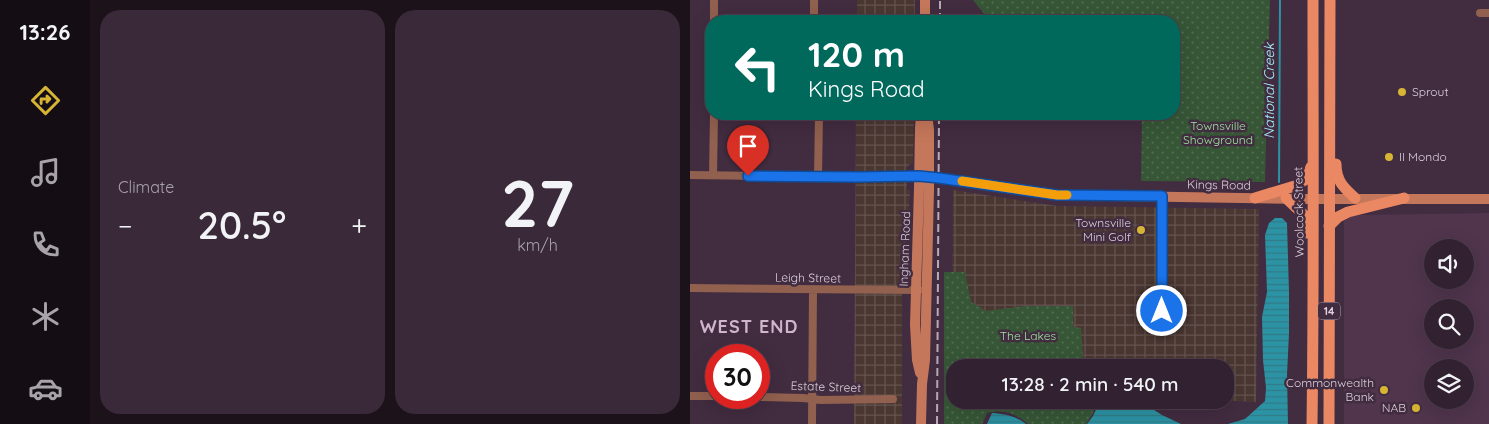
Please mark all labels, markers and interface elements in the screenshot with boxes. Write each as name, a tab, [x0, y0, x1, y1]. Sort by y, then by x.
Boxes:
text: 13:26	[19, 18, 71, 46]
text: 120 m	[808, 32, 905, 76]
icon: left	[725, 35, 790, 100]
water label: National Creek	[1260, 41, 1278, 139]
text: Kings Road	[808, 75, 925, 103]
icon: directions	[28, 83, 63, 118]
place label: Sprout	[1412, 84, 1449, 99]
marker: Sprout	[1396, 86, 1408, 98]
park label: Townsville Showground	[1183, 118, 1253, 147]
pin	[727, 125, 769, 176]
icon: arrive	[734, 132, 762, 160]
place label: Il Mondo	[1399, 149, 1447, 164]
marker: Il Mondo	[1383, 151, 1395, 163]
icon: music	[28, 155, 63, 190]
text: 27	[501, 162, 574, 243]
street label: Woolcock Street	[1290, 167, 1307, 257]
street label: Kings Road	[1187, 176, 1251, 193]
text: Climate	[118, 177, 174, 197]
text: 20.5°	[197, 201, 286, 249]
text: −	[118, 208, 133, 243]
text: +	[351, 208, 367, 243]
street label: Ingham Road	[896, 211, 913, 287]
place label: Townsville Mini Golf	[1075, 215, 1132, 244]
marker: Townsville Mini Golf	[1135, 224, 1147, 236]
icon: phone	[28, 227, 63, 262]
text: km/h	[517, 235, 558, 255]
map controls	[1424, 239, 1474, 409]
button: sound	[1424, 239, 1474, 289]
street label: Leigh Street	[775, 269, 841, 286]
position arrow	[1135, 284, 1187, 336]
icon: climate	[28, 299, 63, 334]
button: search	[1424, 299, 1474, 349]
road number: 14	[1318, 302, 1340, 320]
district label: WEST END	[700, 315, 798, 338]
park label: The Lakes	[1000, 328, 1057, 343]
speed limit sign: 30	[705, 344, 770, 409]
button: layers	[1424, 359, 1474, 409]
icon: car	[28, 371, 63, 406]
text: 13:28 · 2 min · 540 m	[1001, 372, 1179, 396]
place label: Commonwealth Bank	[1286, 375, 1374, 404]
street label: Estate Street	[790, 378, 862, 395]
marker: Commonwealth Bank	[1378, 384, 1390, 396]
place label: NAB	[1382, 400, 1406, 415]
marker: NAB	[1410, 402, 1422, 414]

